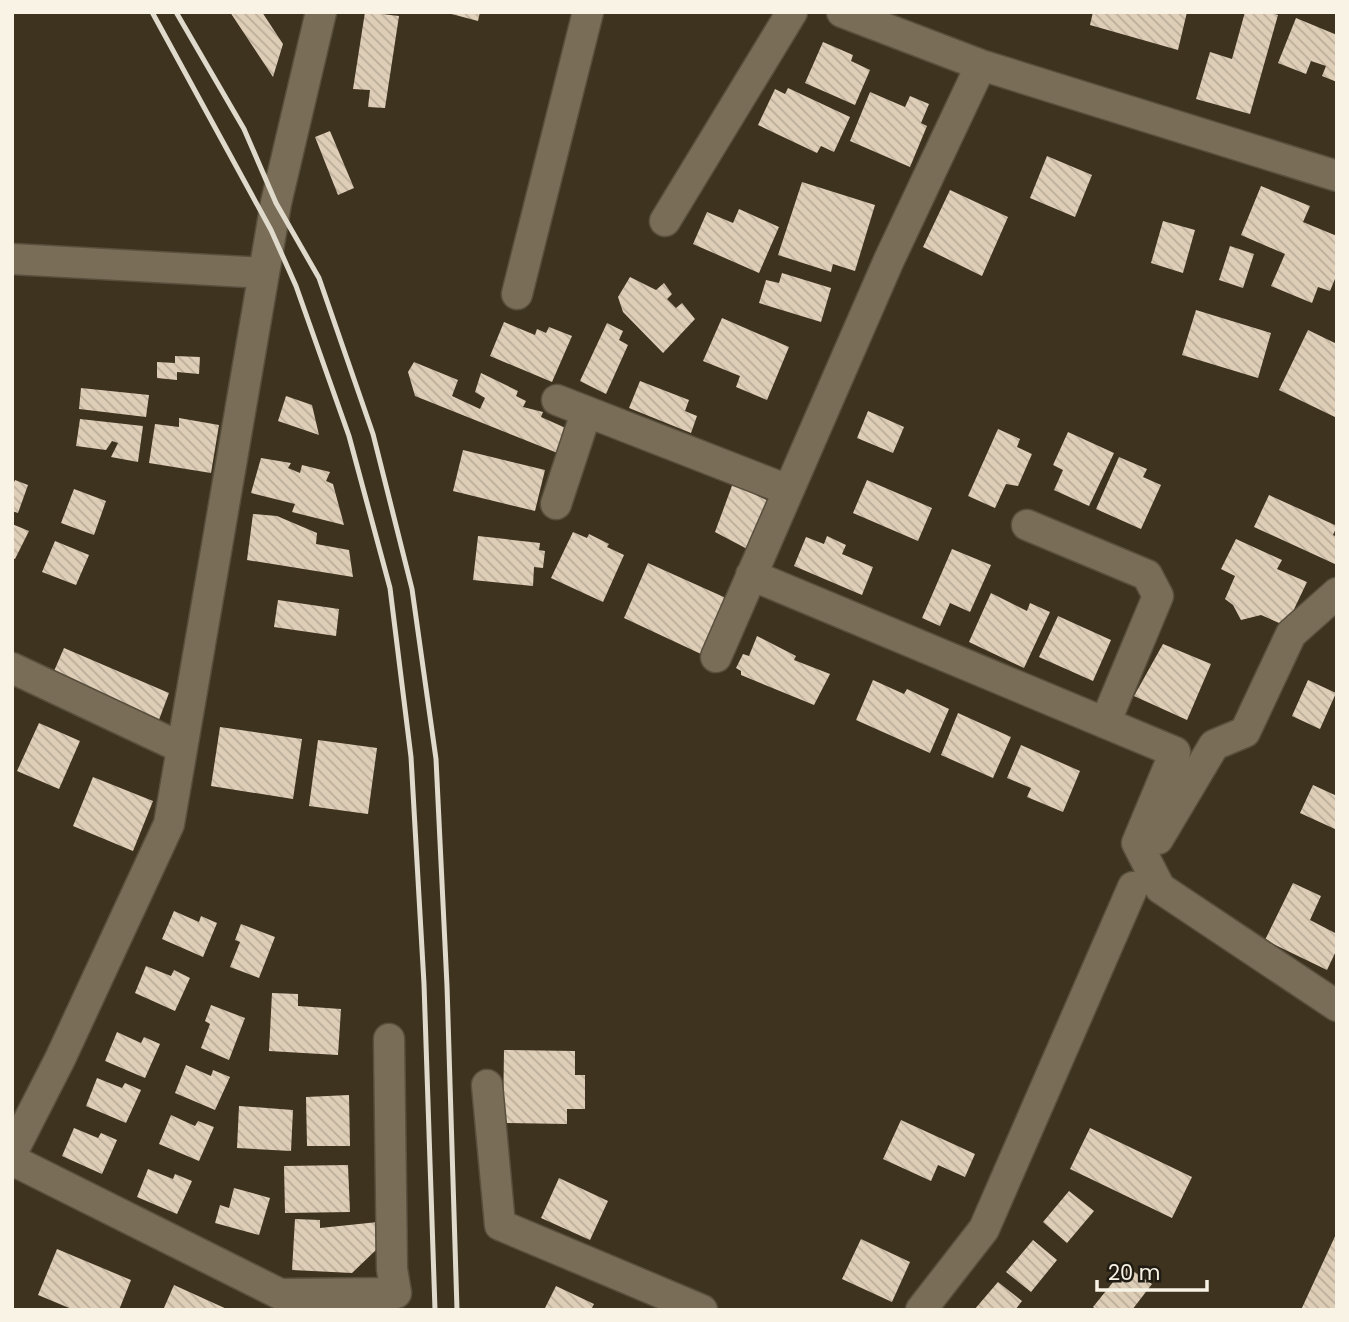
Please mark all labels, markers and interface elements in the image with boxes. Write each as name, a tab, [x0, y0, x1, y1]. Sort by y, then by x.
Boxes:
scale bar	[1097, 1248, 1207, 1292]
text: 20 m	[1108, 1258, 1161, 1287]

